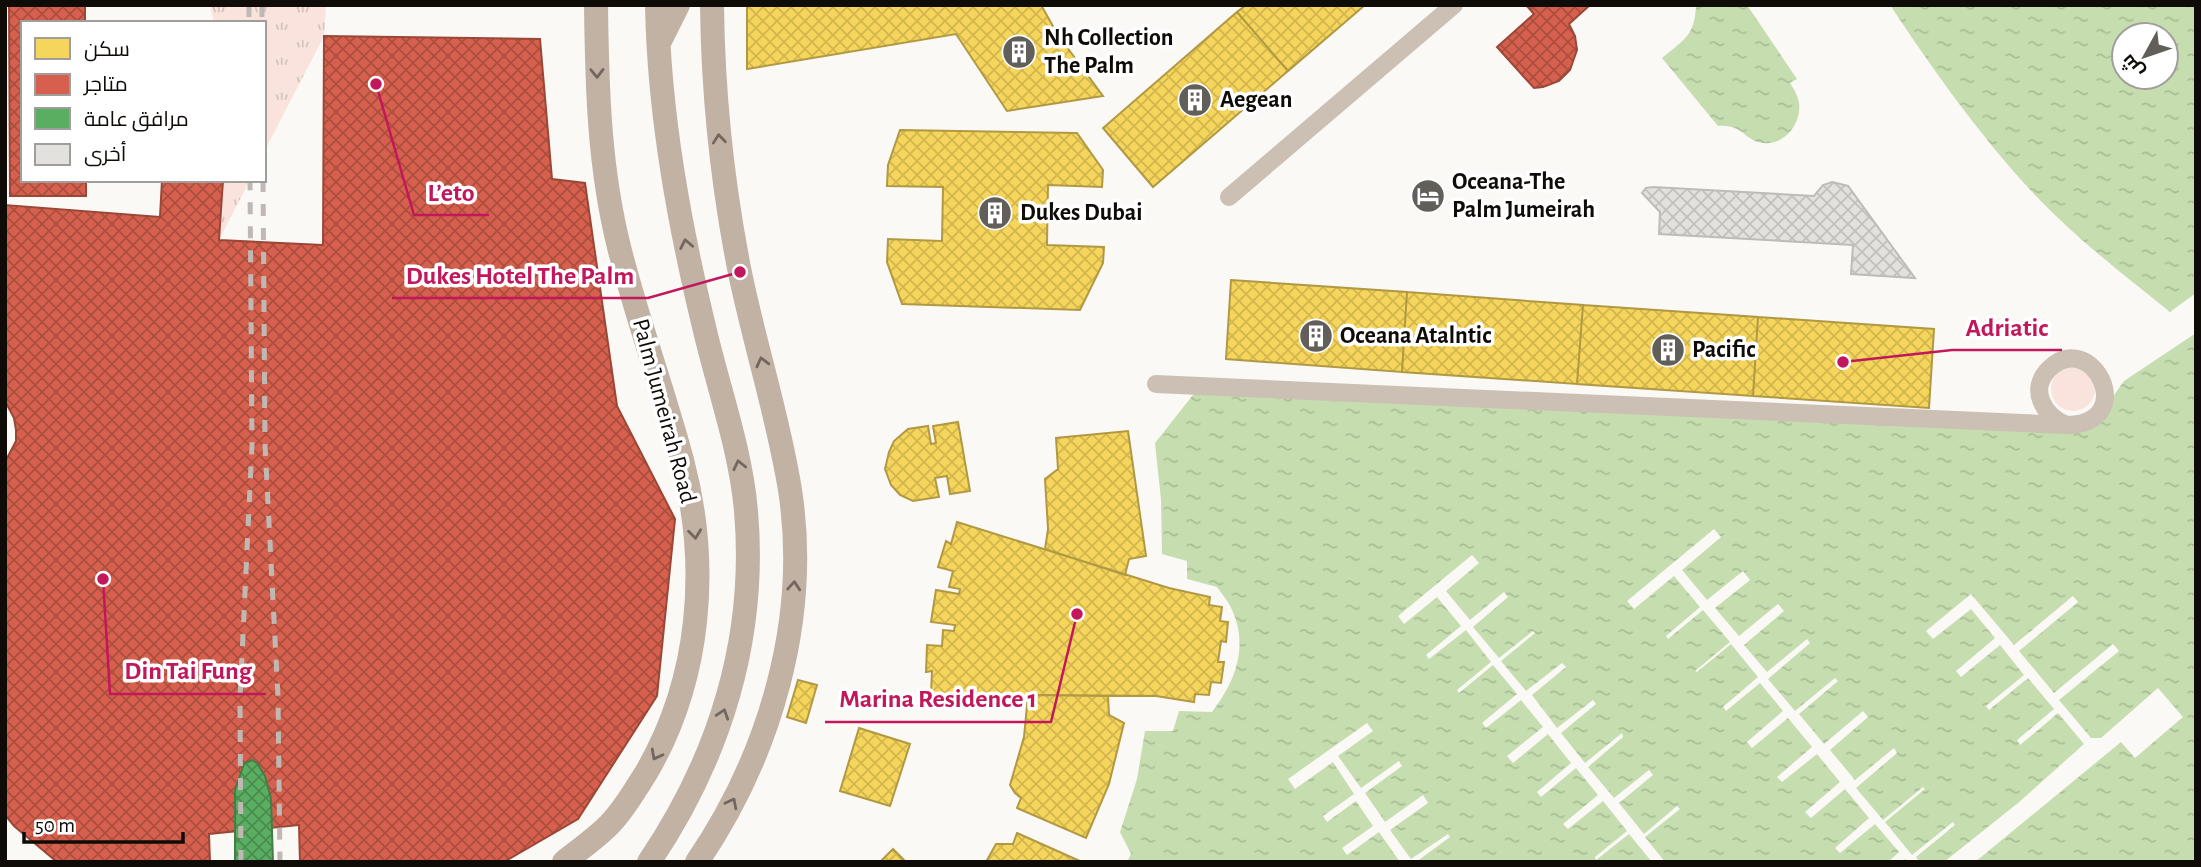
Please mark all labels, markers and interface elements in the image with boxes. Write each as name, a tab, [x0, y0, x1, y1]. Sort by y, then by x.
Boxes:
legend	[21, 21, 266, 182]
north arrow	[2110, 21, 2180, 91]
place label: Nh Collection The Palm	[1044, 26, 1173, 78]
building icon: Nh Collection The Palm	[1000, 33, 1038, 71]
text: سكن	[84, 39, 130, 62]
text: ش	[2117, 50, 2149, 82]
one-way arrow	[589, 69, 605, 79]
text: متاجر	[83, 74, 128, 96]
building icon: Aegean	[1176, 81, 1214, 119]
place label: Aegean	[1220, 88, 1292, 112]
text: مرافق عامة	[84, 109, 189, 132]
one-way arrow	[712, 133, 727, 144]
text: أخرى	[84, 141, 126, 167]
callout: L’eto	[414, 168, 489, 215]
place label: Oceana-The Palm Jumeirah	[1452, 170, 1595, 222]
hotel icon: Oceana-The Palm Jumeirah	[1409, 177, 1447, 215]
text: L’eto	[427, 180, 475, 206]
building icon: Dukes Dubai	[976, 194, 1014, 232]
place label: Dukes Dubai	[1020, 201, 1143, 225]
one-way arrow	[680, 238, 695, 250]
callout: Dukes Hotel The Palm	[392, 251, 648, 298]
text: Dukes Hotel The Palm	[406, 263, 634, 289]
callout: Adriatic	[1952, 303, 2062, 350]
text: Adriatic	[1966, 315, 2048, 341]
street label: Palm Jumeirah Road	[628, 316, 700, 506]
building icon: Oceana Atalntic	[1297, 317, 1335, 355]
place label: Oceana Atalntic	[1340, 324, 1491, 348]
building icon: Pacific	[1649, 331, 1687, 369]
place label: Pacific	[1692, 338, 1755, 362]
one-way arrow	[756, 356, 770, 368]
one-way arrow	[733, 459, 747, 471]
one-way arrow	[687, 529, 702, 540]
one-way arrow	[787, 580, 802, 591]
callout: Din Tai Fung	[110, 647, 266, 694]
text: Din Tai Fung	[124, 658, 253, 684]
callout: Marina Residence 1	[825, 675, 1051, 722]
text: Marina Residence 1	[839, 686, 1037, 712]
one-way arrow	[715, 708, 730, 720]
one-way arrow	[650, 747, 664, 760]
one-way arrow	[724, 798, 737, 810]
scale bar	[24, 800, 184, 844]
text: 50 m	[35, 815, 75, 836]

